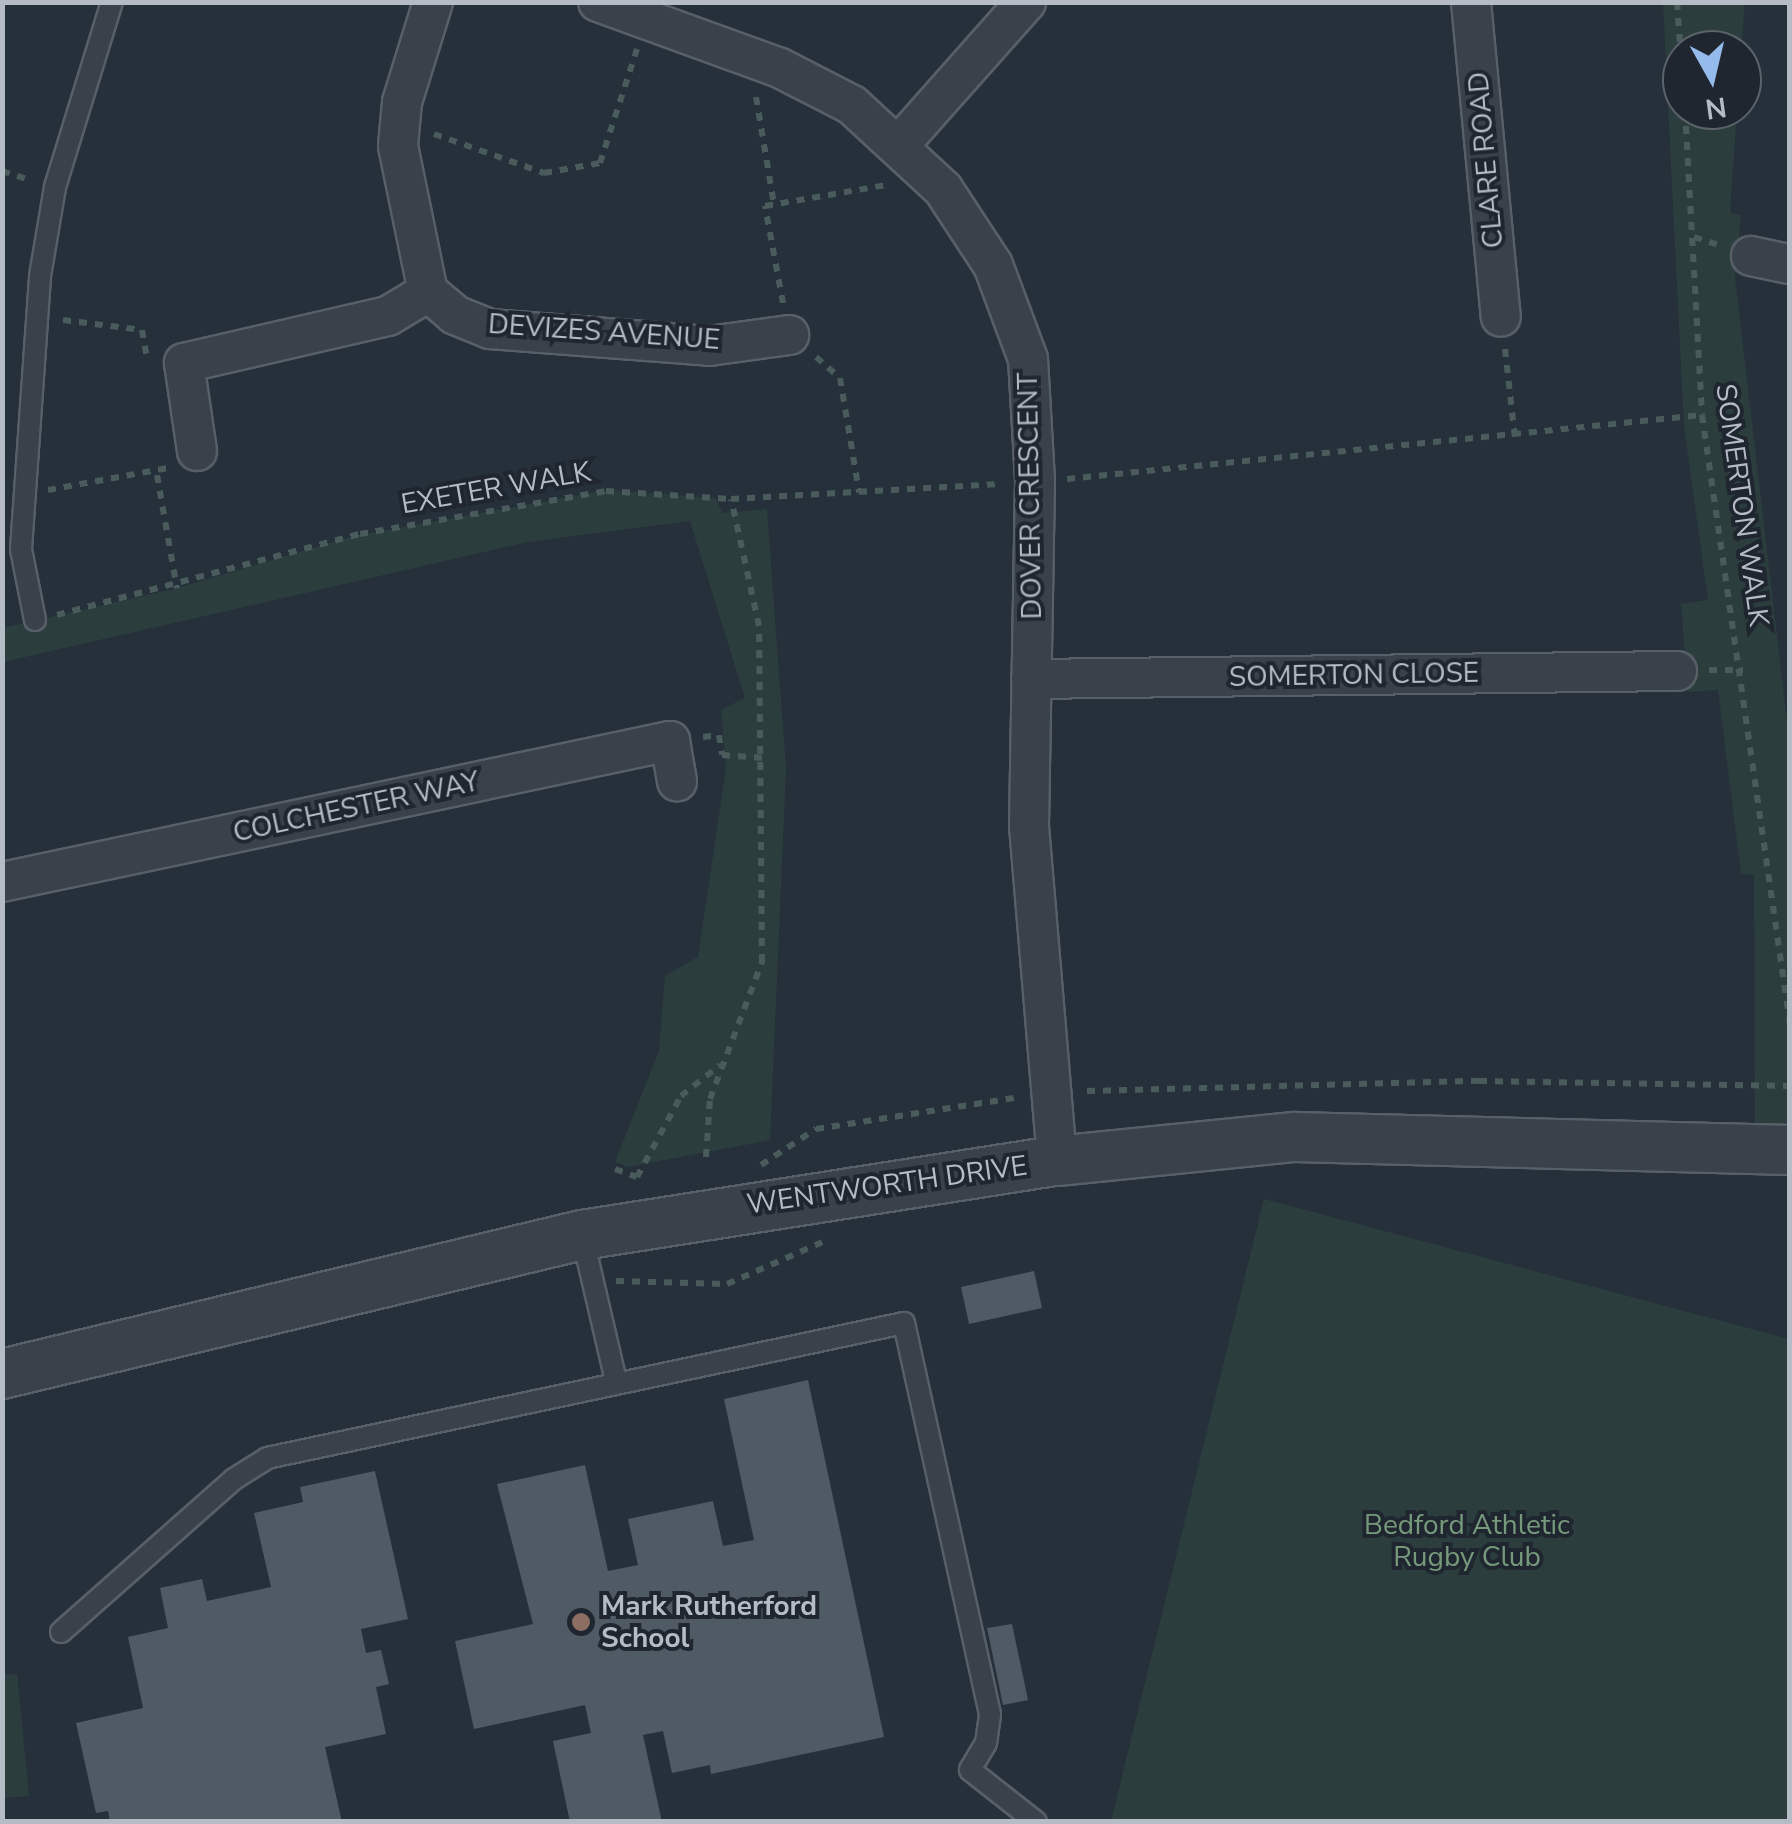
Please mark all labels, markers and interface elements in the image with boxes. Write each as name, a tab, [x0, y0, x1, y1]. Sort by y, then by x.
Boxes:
north arrow	[1662, 30, 1762, 130]
street label: CLARE ROAD	[1462, 70, 1510, 250]
text: N	[1703, 87, 1729, 128]
street label: DEVIZES AVENUE	[487, 307, 721, 357]
street label: DOVER CRESCENT	[1011, 372, 1049, 620]
street label: SOMERTON WALK	[1708, 382, 1776, 628]
street label: EXETER WALK	[399, 455, 593, 521]
street label: SOMERTON CLOSE	[1229, 656, 1479, 694]
street label: COLCHESTER WAY	[230, 765, 482, 849]
street label: WENTWORTH DRIVE	[745, 1149, 1029, 1221]
park label: Bedford Athletic Rugby Club	[1364, 1508, 1570, 1574]
place label: Mark Rutherford School	[601, 1589, 817, 1655]
marker: Mark Rutherford School	[570, 1611, 592, 1633]

